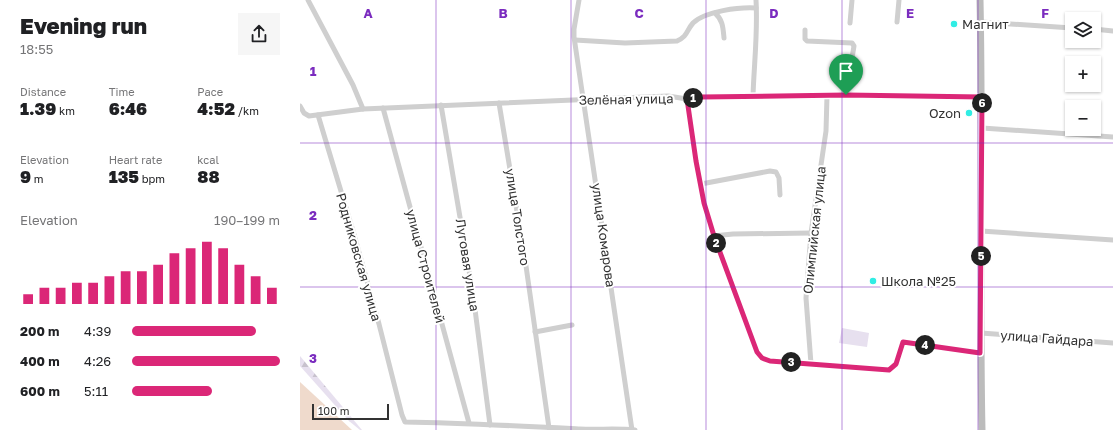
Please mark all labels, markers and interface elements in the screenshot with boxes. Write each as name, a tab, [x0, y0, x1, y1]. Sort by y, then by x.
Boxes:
text: A	[363, 5, 373, 21]
text: B	[498, 5, 508, 21]
text: C	[634, 5, 644, 21]
text: D	[769, 5, 779, 21]
text: E	[906, 5, 914, 21]
text: F	[1041, 5, 1049, 21]
text: Evening run	[20, 12, 147, 39]
map controls	[1065, 12, 1101, 136]
button: layers	[1065, 12, 1101, 48]
button: share	[238, 13, 280, 55]
place label: Магнит	[962, 16, 1009, 32]
marker: Магнит	[949, 19, 959, 29]
text: 18:55	[20, 41, 53, 57]
pin	[829, 54, 863, 95]
button: +	[1065, 56, 1101, 92]
icon: arrive	[835, 60, 857, 82]
text: 1	[310, 63, 317, 79]
text: Distance	[20, 85, 66, 98]
text: Time	[109, 85, 135, 98]
text: Pace	[197, 85, 223, 98]
pin: 1	[683, 88, 703, 108]
street label: Зелёная улица	[578, 90, 674, 108]
text: 1	[690, 91, 696, 104]
pin: 6	[972, 93, 992, 113]
text: 6	[979, 96, 986, 109]
text: 1.39	[20, 98, 56, 119]
text: 6:46	[109, 98, 147, 119]
text: 4:52	[197, 98, 235, 119]
button: −	[1065, 100, 1101, 136]
text: km	[56, 104, 75, 117]
text: /km	[235, 104, 259, 117]
place label: Ozon	[929, 105, 961, 121]
marker: Ozon	[964, 108, 974, 118]
text: Elevation	[20, 153, 69, 166]
text: Heart rate	[109, 153, 162, 166]
text: kcal	[197, 153, 219, 166]
street label: Олимпийская улица	[799, 165, 829, 295]
text: 9	[20, 166, 31, 187]
text: 135	[109, 166, 139, 187]
text: 88	[197, 166, 220, 187]
street label: улица Толстого	[502, 167, 534, 267]
text: m	[31, 172, 44, 185]
text: bpm	[139, 172, 165, 185]
street label: улица Комарова	[589, 182, 619, 288]
street label: Родниковская улица	[333, 191, 385, 323]
text: 2	[309, 207, 317, 223]
street label: улица Строителей	[403, 207, 449, 325]
text: Elevation	[20, 212, 78, 228]
text: 190–199 m	[214, 212, 280, 228]
street label: Луговая улица	[453, 217, 483, 313]
pin: 2	[706, 233, 726, 253]
text: 2	[713, 236, 719, 249]
pin: 5	[971, 246, 991, 266]
text: 5	[978, 249, 984, 262]
place label: Школа №25	[881, 273, 956, 289]
marker: Школа №25	[868, 276, 878, 286]
text: 200 m	[20, 323, 59, 339]
text: 4:39	[84, 323, 111, 339]
street label: улица Гайдара	[1000, 327, 1094, 349]
pin: 4	[915, 335, 935, 355]
text: 4	[922, 338, 928, 351]
text: 3	[309, 350, 317, 366]
pin: 3	[781, 352, 801, 372]
text: 400 m	[20, 353, 60, 369]
text: 4:26	[84, 353, 111, 369]
text: 3	[788, 355, 794, 368]
text: 600 m	[20, 383, 60, 399]
text: 5:11	[84, 383, 108, 399]
scale bar	[312, 402, 389, 421]
text: 100 m	[318, 404, 349, 417]

